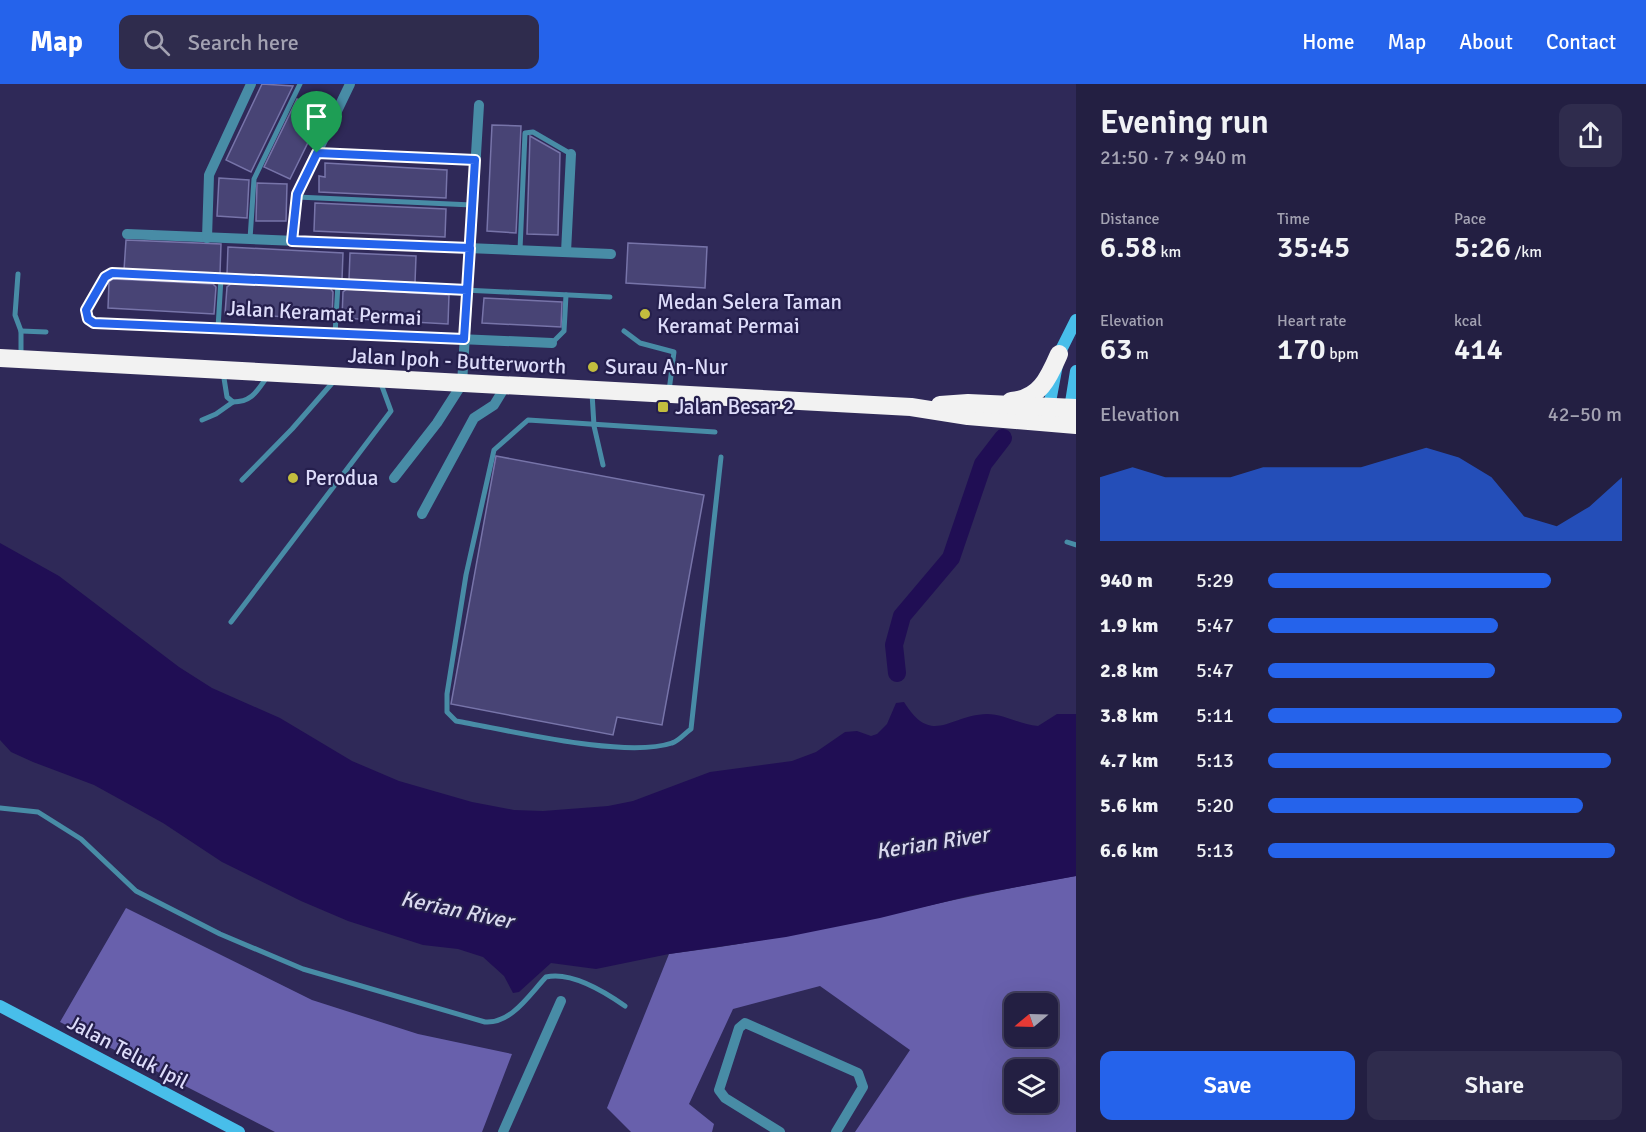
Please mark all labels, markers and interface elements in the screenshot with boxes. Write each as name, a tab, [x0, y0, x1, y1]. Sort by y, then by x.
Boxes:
search box	[119, 15, 539, 69]
text: Map	[30, 25, 83, 59]
icon: search	[140, 26, 173, 59]
text: Search here	[188, 29, 299, 56]
text: Home	[1302, 29, 1355, 55]
text: Map	[1388, 29, 1426, 55]
text: About	[1459, 29, 1513, 55]
text: Contact	[1546, 29, 1616, 55]
pin	[291, 91, 342, 153]
icon: arrive	[300, 100, 333, 133]
text: Evening run	[1100, 102, 1269, 143]
button: share	[1559, 104, 1622, 167]
text: 21:50 · 7 × 940 m	[1100, 145, 1247, 170]
text: Distance	[1100, 209, 1160, 229]
text: Time	[1277, 209, 1310, 229]
text: Pace	[1454, 209, 1486, 229]
text: 6.58	[1100, 229, 1157, 266]
text: 35:45	[1277, 229, 1350, 266]
text: 5:26	[1454, 229, 1511, 266]
text: km	[1157, 242, 1181, 262]
text: /km	[1511, 242, 1542, 262]
place label: Medan Selera Taman Keramat Permai	[657, 289, 842, 339]
street label: Jalan Keramat Permai	[226, 295, 422, 331]
marker: Medan Selera Taman Keramat Permai	[638, 307, 652, 321]
text: Elevation	[1100, 311, 1164, 331]
text: Heart rate	[1277, 311, 1346, 331]
text: kcal	[1454, 311, 1482, 331]
text: 63	[1100, 331, 1132, 368]
text: 170	[1277, 331, 1326, 368]
text: 414	[1454, 331, 1503, 368]
street label: Jalan Ipoh - Butterworth	[347, 342, 567, 380]
text: m	[1132, 344, 1149, 364]
text: bpm	[1326, 344, 1359, 364]
place label: Surau An-Nur	[605, 354, 728, 380]
marker: Surau An-Nur	[586, 360, 600, 374]
place label: Jalan Besar 2	[675, 394, 794, 420]
marker: Jalan Besar 2	[656, 400, 670, 414]
text: Elevation	[1100, 402, 1180, 427]
text: 42–50 m	[1548, 402, 1622, 427]
place label: Perodua	[305, 465, 378, 491]
marker: Perodua	[286, 471, 300, 485]
text: 940 m	[1100, 568, 1153, 593]
text: 5:29	[1196, 568, 1234, 593]
text: 1.9 km	[1100, 613, 1158, 638]
text: 5:47	[1196, 613, 1234, 638]
text: 2.8 km	[1100, 658, 1158, 683]
text: 5:47	[1196, 658, 1234, 683]
text: 3.8 km	[1100, 703, 1158, 728]
text: 5:11	[1196, 703, 1234, 728]
text: 4.7 km	[1100, 748, 1158, 773]
text: 5:13	[1196, 748, 1234, 773]
text: 5.6 km	[1100, 793, 1158, 818]
text: 5:20	[1196, 793, 1234, 818]
water label: Kerian River	[874, 820, 993, 865]
text: 6.6 km	[1100, 838, 1158, 863]
text: 5:13	[1196, 838, 1234, 863]
water label: Kerian River	[398, 884, 518, 935]
north arrow	[1004, 993, 1058, 1047]
map controls	[1004, 993, 1058, 1113]
street label: Jalan Teluk Ipil	[63, 1009, 193, 1095]
button: Save	[1100, 1051, 1355, 1120]
button: Share	[1367, 1051, 1622, 1120]
button: layers	[1004, 1059, 1058, 1113]

